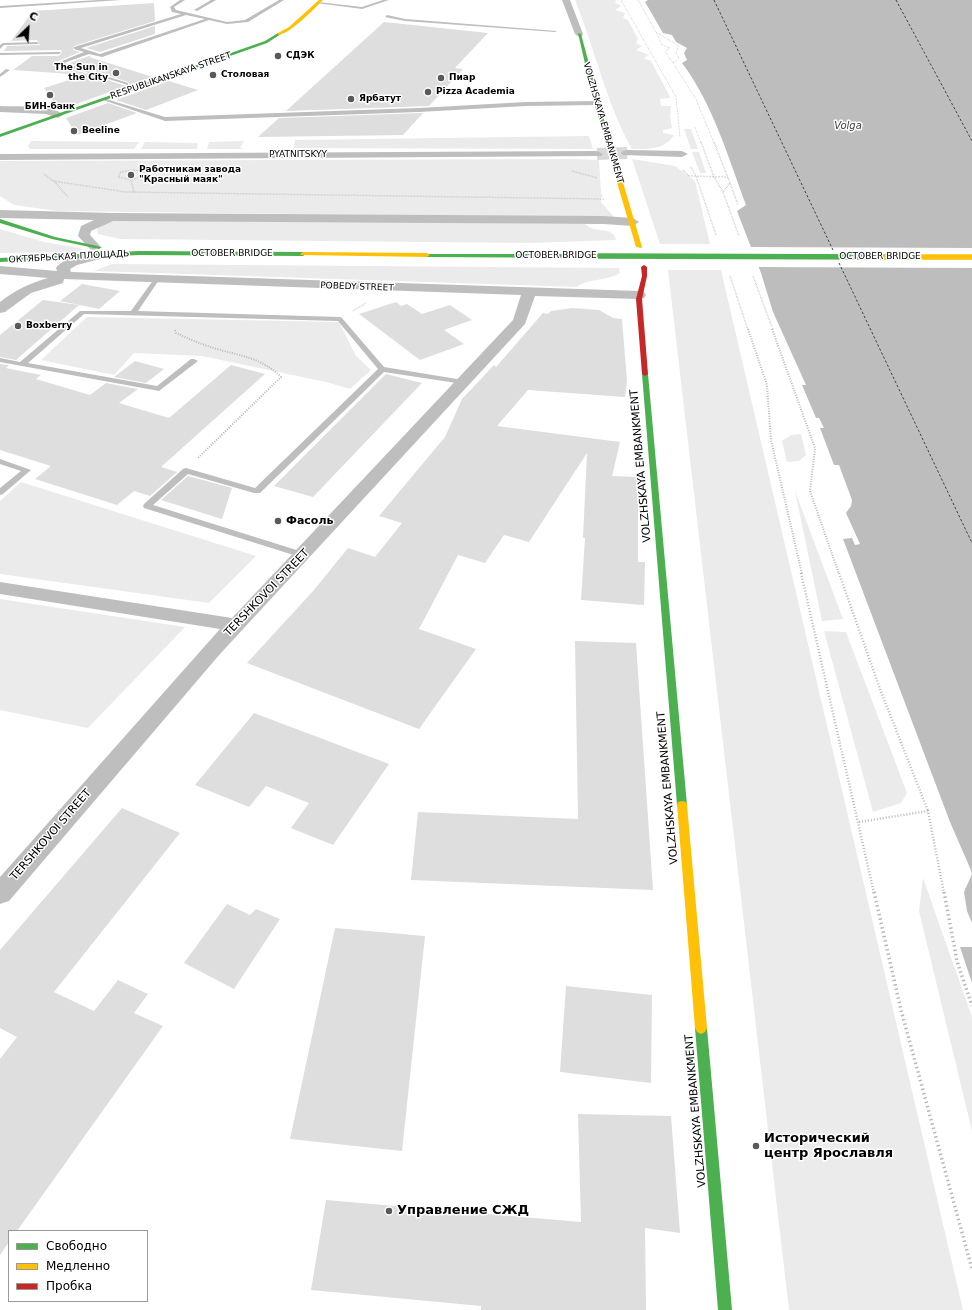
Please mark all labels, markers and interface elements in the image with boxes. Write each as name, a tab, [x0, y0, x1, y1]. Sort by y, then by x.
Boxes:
north arrow	[8, 8, 48, 48]
text: С	[27, 9, 40, 24]
street label: RESPUBLIKANSKAYA STREET	[109, 50, 233, 102]
marker: СДЭК	[273, 51, 283, 61]
place label: СДЭК	[286, 51, 315, 61]
street label: VOLZHSKAYA EMBANKMENT	[580, 61, 626, 185]
place label: The Sun in the City	[54, 63, 108, 84]
marker: The Sun in the City	[111, 68, 121, 78]
marker: Столовая	[208, 70, 218, 80]
place label: Столовая	[221, 70, 269, 80]
marker: Пиар	[436, 73, 446, 83]
place label: Пиар	[449, 73, 475, 83]
marker: Pizza Academia	[423, 87, 433, 97]
place label: Pizza Academia	[436, 87, 515, 97]
marker: БИН-банк	[45, 90, 55, 100]
marker: Ярбатут	[346, 94, 356, 104]
place label: Ярбатут	[359, 94, 401, 104]
place label: БИН-банк	[25, 102, 75, 112]
water label: Volga	[834, 120, 862, 132]
marker: Beeline	[69, 126, 79, 136]
place label: Beeline	[82, 126, 120, 136]
street label: PYATNITSKYY	[269, 150, 327, 160]
place label: Работникам завода "Красный маяк"	[139, 165, 241, 186]
marker: Работникам завода "Красный маяк"	[126, 170, 136, 180]
street label: ОКТЯБРЬСКАЯ ПЛОЩАДЬ	[8, 248, 130, 266]
street label: OCTOBER BRIDGE	[191, 249, 273, 259]
street label: OCTOBER BRIDGE	[515, 251, 597, 261]
street label: OCTOBER BRIDGE	[839, 252, 921, 262]
street label: POBEDY STREET	[320, 280, 394, 294]
marker: Boxberry	[13, 321, 23, 331]
place label: Boxberry	[26, 321, 72, 331]
street label: VOLZHSKAYA EMBANKMENT	[628, 389, 654, 543]
place label: Фасоль	[286, 514, 333, 528]
marker: Фасоль	[273, 516, 283, 526]
street label: TERSHKOVOI STREET	[222, 547, 312, 639]
street label: VOLZHSKAYA EMBANKMENT	[655, 711, 681, 865]
street label: TERSHKOVOI STREET	[8, 787, 94, 883]
street label: VOLZHSKAYA EMBANKMENT	[683, 1034, 709, 1188]
place label: Исторический центр Ярославля	[764, 1131, 893, 1162]
marker: Исторический центр Ярославля	[751, 1141, 761, 1151]
place label: Управление СЖД	[397, 1203, 529, 1219]
marker: Управление СЖД	[384, 1206, 394, 1216]
legend	[8, 1230, 148, 1302]
text: Свободно	[46, 1239, 107, 1253]
text: Медленно	[46, 1259, 110, 1273]
text: Пробка	[46, 1279, 92, 1293]

